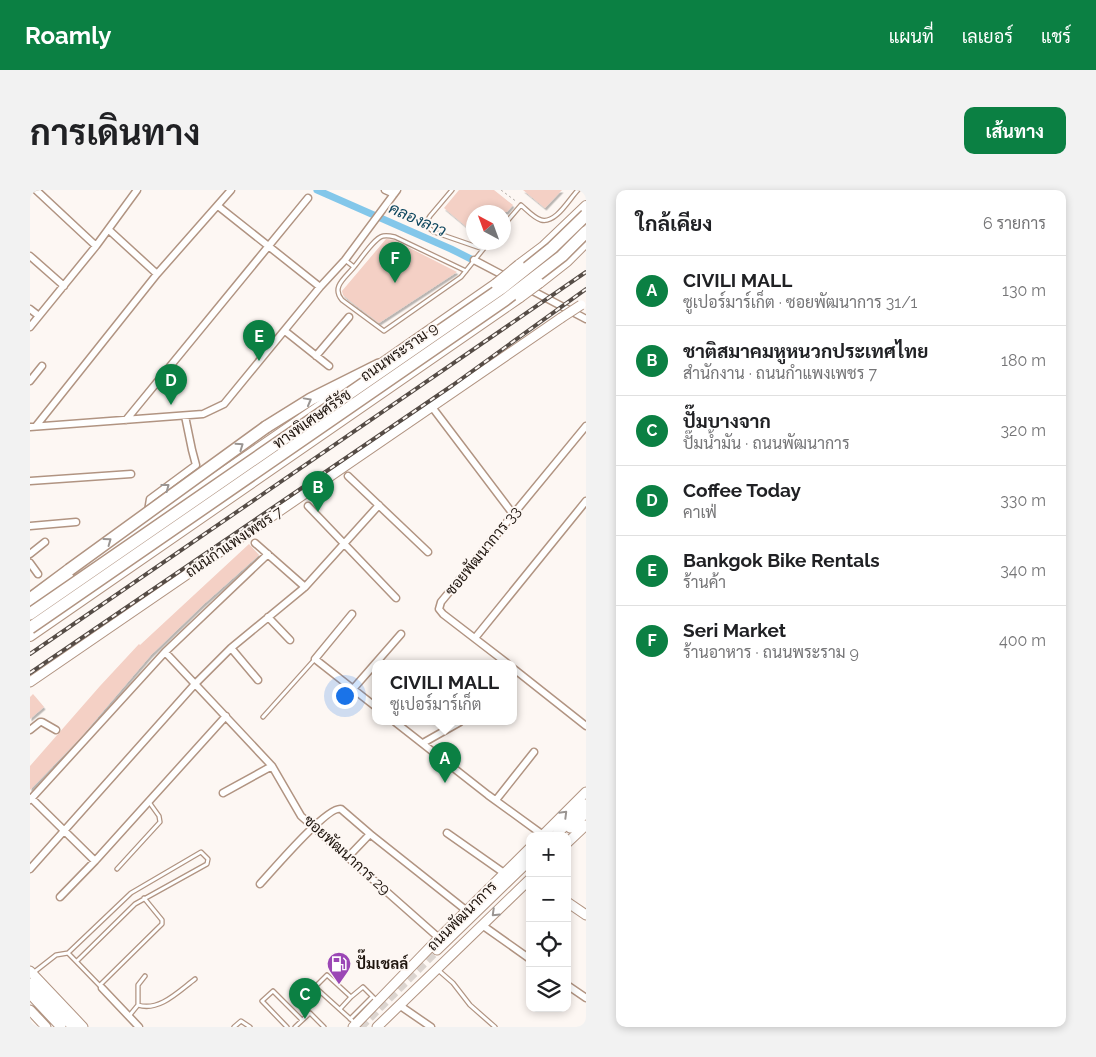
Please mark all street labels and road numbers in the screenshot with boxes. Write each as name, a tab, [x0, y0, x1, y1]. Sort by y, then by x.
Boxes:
street label: ถนนพระราม 9	[357, 319, 441, 385]
street label: ทางพิเศษศรีรัช	[269, 385, 355, 453]
street label: ถนนกำแพงเพชร 7	[182, 503, 286, 581]
street label: ซอยพัฒนาการ 33	[441, 503, 525, 599]
street label: ซอยพัฒนาการ 29	[300, 811, 394, 899]
street label: ถนนพัฒนาการ	[423, 877, 501, 955]

